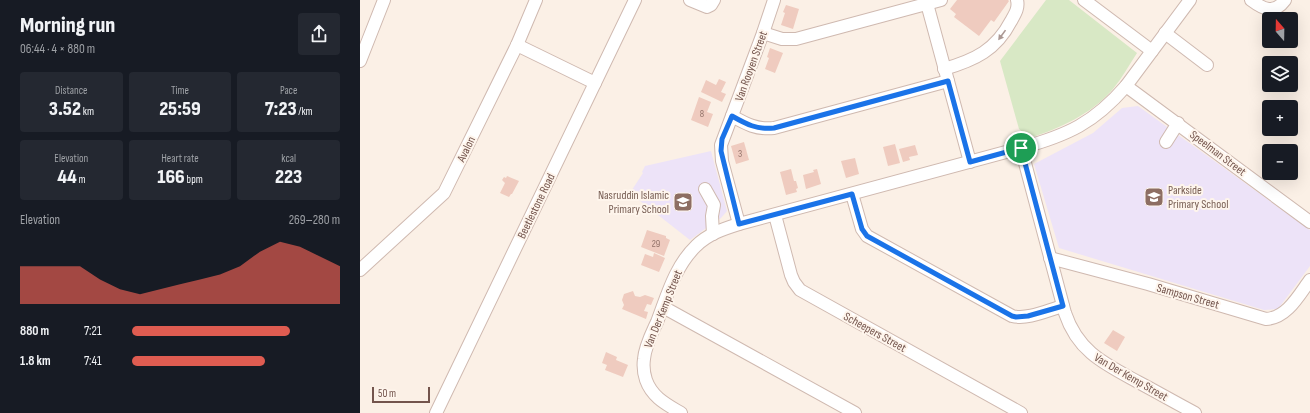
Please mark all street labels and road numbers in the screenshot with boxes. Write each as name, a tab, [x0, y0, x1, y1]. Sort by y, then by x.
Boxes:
street label: Van Rooyen Street	[732, 29, 771, 103]
street label: Speelman Street	[1187, 127, 1249, 180]
street label: Avalon	[453, 134, 479, 165]
street label: Beetlestone Road	[514, 171, 559, 241]
street label: Van Der Kemp Street	[641, 268, 686, 350]
street label: Sampson Street	[1155, 280, 1221, 313]
street label: Scheepers Street	[841, 309, 909, 356]
street label: Van Der Kemp Street	[1091, 350, 1171, 405]

